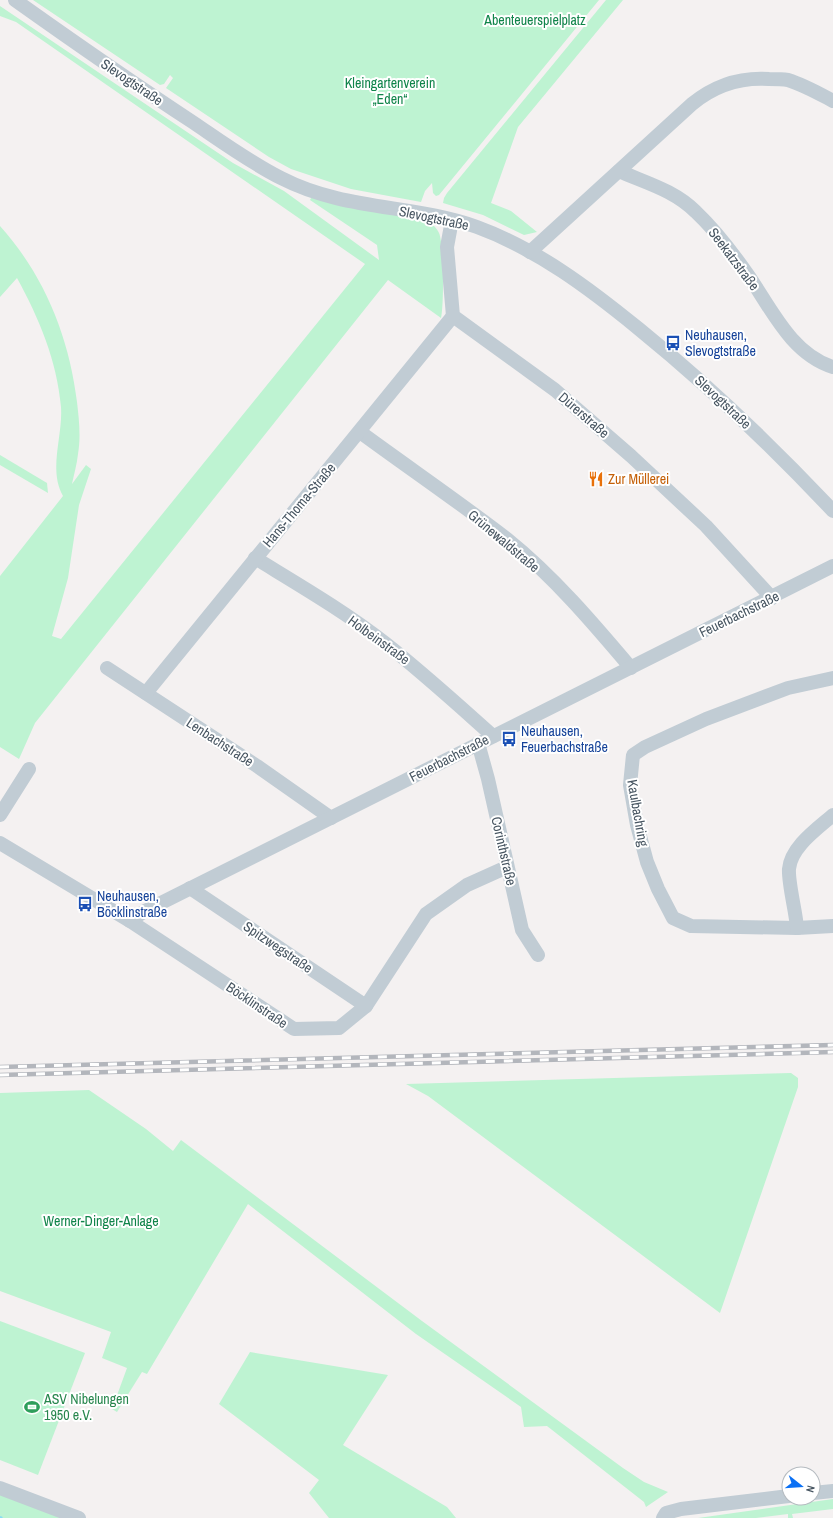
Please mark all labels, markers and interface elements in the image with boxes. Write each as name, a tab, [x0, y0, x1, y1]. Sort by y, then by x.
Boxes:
park label: Abenteuerspielplatz	[483, 11, 586, 29]
street label: Slevogtstraße	[98, 55, 166, 109]
park label: Kleingartenverein „Eden“	[345, 74, 435, 108]
street label: Slevogtstraße	[397, 202, 471, 234]
street label: Seekatzstraße	[705, 224, 763, 294]
place label: Neuhausen, Slevogtstraße	[685, 326, 756, 360]
bus stop icon: Neuhausen, Slevogtstraße	[664, 334, 682, 352]
street label: Slevogtstraße	[691, 371, 755, 433]
street label: Dürerstraße	[555, 388, 613, 442]
street label: Hans-Thoma-Straße	[258, 459, 340, 551]
restaurant icon: Zur Müllerei	[587, 470, 605, 488]
place label: Zur Müllerei	[608, 470, 669, 488]
street label: Grünewaldstraße	[464, 506, 544, 576]
street label: Feuerbachstraße	[696, 587, 782, 641]
street label: Holbeinstraße	[345, 612, 413, 668]
street label: Lenbachstraße	[183, 714, 257, 770]
place label: Neuhausen, Feuerbachstraße	[521, 722, 608, 756]
street label: Feuerbachstraße	[406, 730, 492, 786]
bus stop icon: Neuhausen, Feuerbachstraße	[500, 730, 518, 748]
street label: Kaulbachring	[623, 778, 653, 848]
street label: Corinthstraße	[487, 815, 521, 887]
place label: Neuhausen, Böcklinstraße	[97, 887, 167, 921]
bus stop icon: Neuhausen, Böcklinstraße	[76, 895, 94, 913]
street label: Spitzwegstraße	[240, 917, 316, 977]
street label: Böcklinstraße	[223, 978, 291, 1032]
park label: Werner-Dinger-Anlage	[43, 1212, 159, 1230]
place label: ASV Nibelungen 1950 e.V.	[43, 1390, 129, 1424]
sports icon: ASV Nibelungen 1950 e.V.	[23, 1398, 41, 1416]
north arrow	[781, 1466, 821, 1506]
text: N	[803, 1484, 818, 1494]

